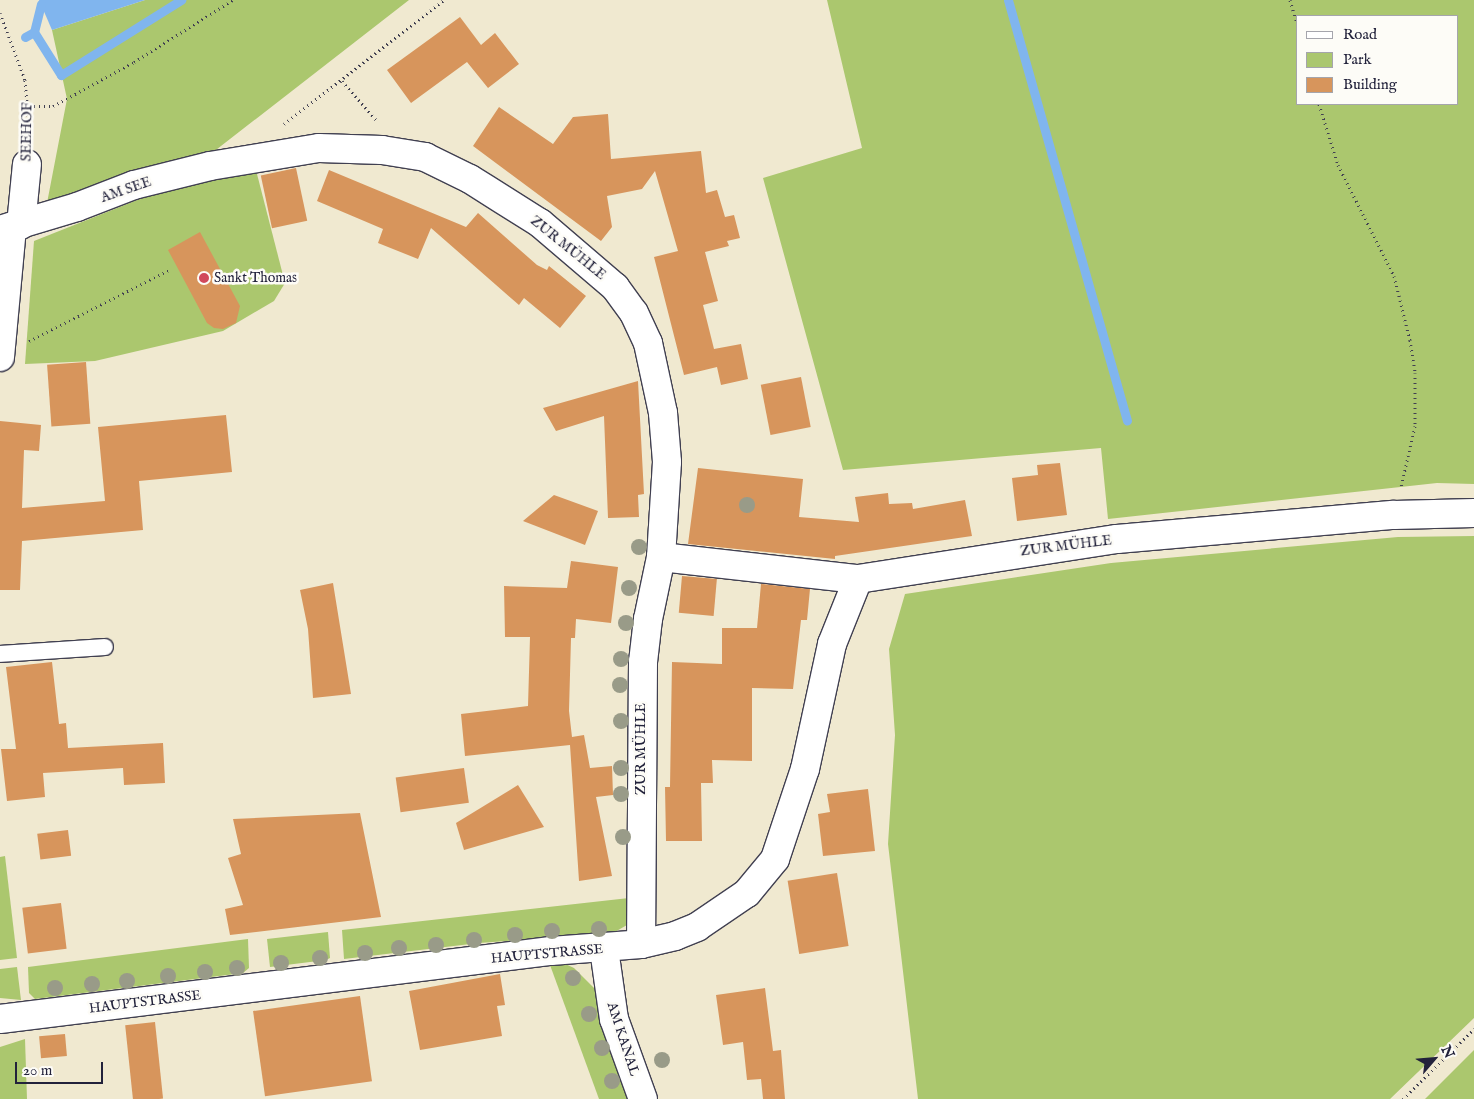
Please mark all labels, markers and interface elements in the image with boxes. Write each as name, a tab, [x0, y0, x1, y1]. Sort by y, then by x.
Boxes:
legend	[1296, 15, 1459, 105]
text: Road	[1343, 25, 1377, 44]
text: Park	[1343, 50, 1372, 69]
text: Building	[1343, 75, 1397, 94]
street label: SEEHOF	[18, 102, 36, 162]
street label: AM SEE	[99, 174, 153, 206]
street label: ZUR MÜHLE	[527, 213, 609, 283]
place label: Sankt Thomas	[214, 270, 297, 286]
marker: Sankt Thomas	[198, 272, 210, 284]
street label: ZUR MÜHLE	[1019, 532, 1113, 560]
street label: ZUR MÜHLE	[633, 703, 649, 795]
street label: HAUPTSTRASSE	[490, 941, 604, 967]
street label: HAUPTSTRASSE	[88, 987, 202, 1017]
street label: AM KANAL	[603, 1000, 643, 1078]
north arrow	[1409, 1034, 1459, 1084]
text: N	[1437, 1043, 1458, 1062]
scale bar	[18, 1052, 105, 1084]
text: 20 m	[23, 1061, 52, 1080]

